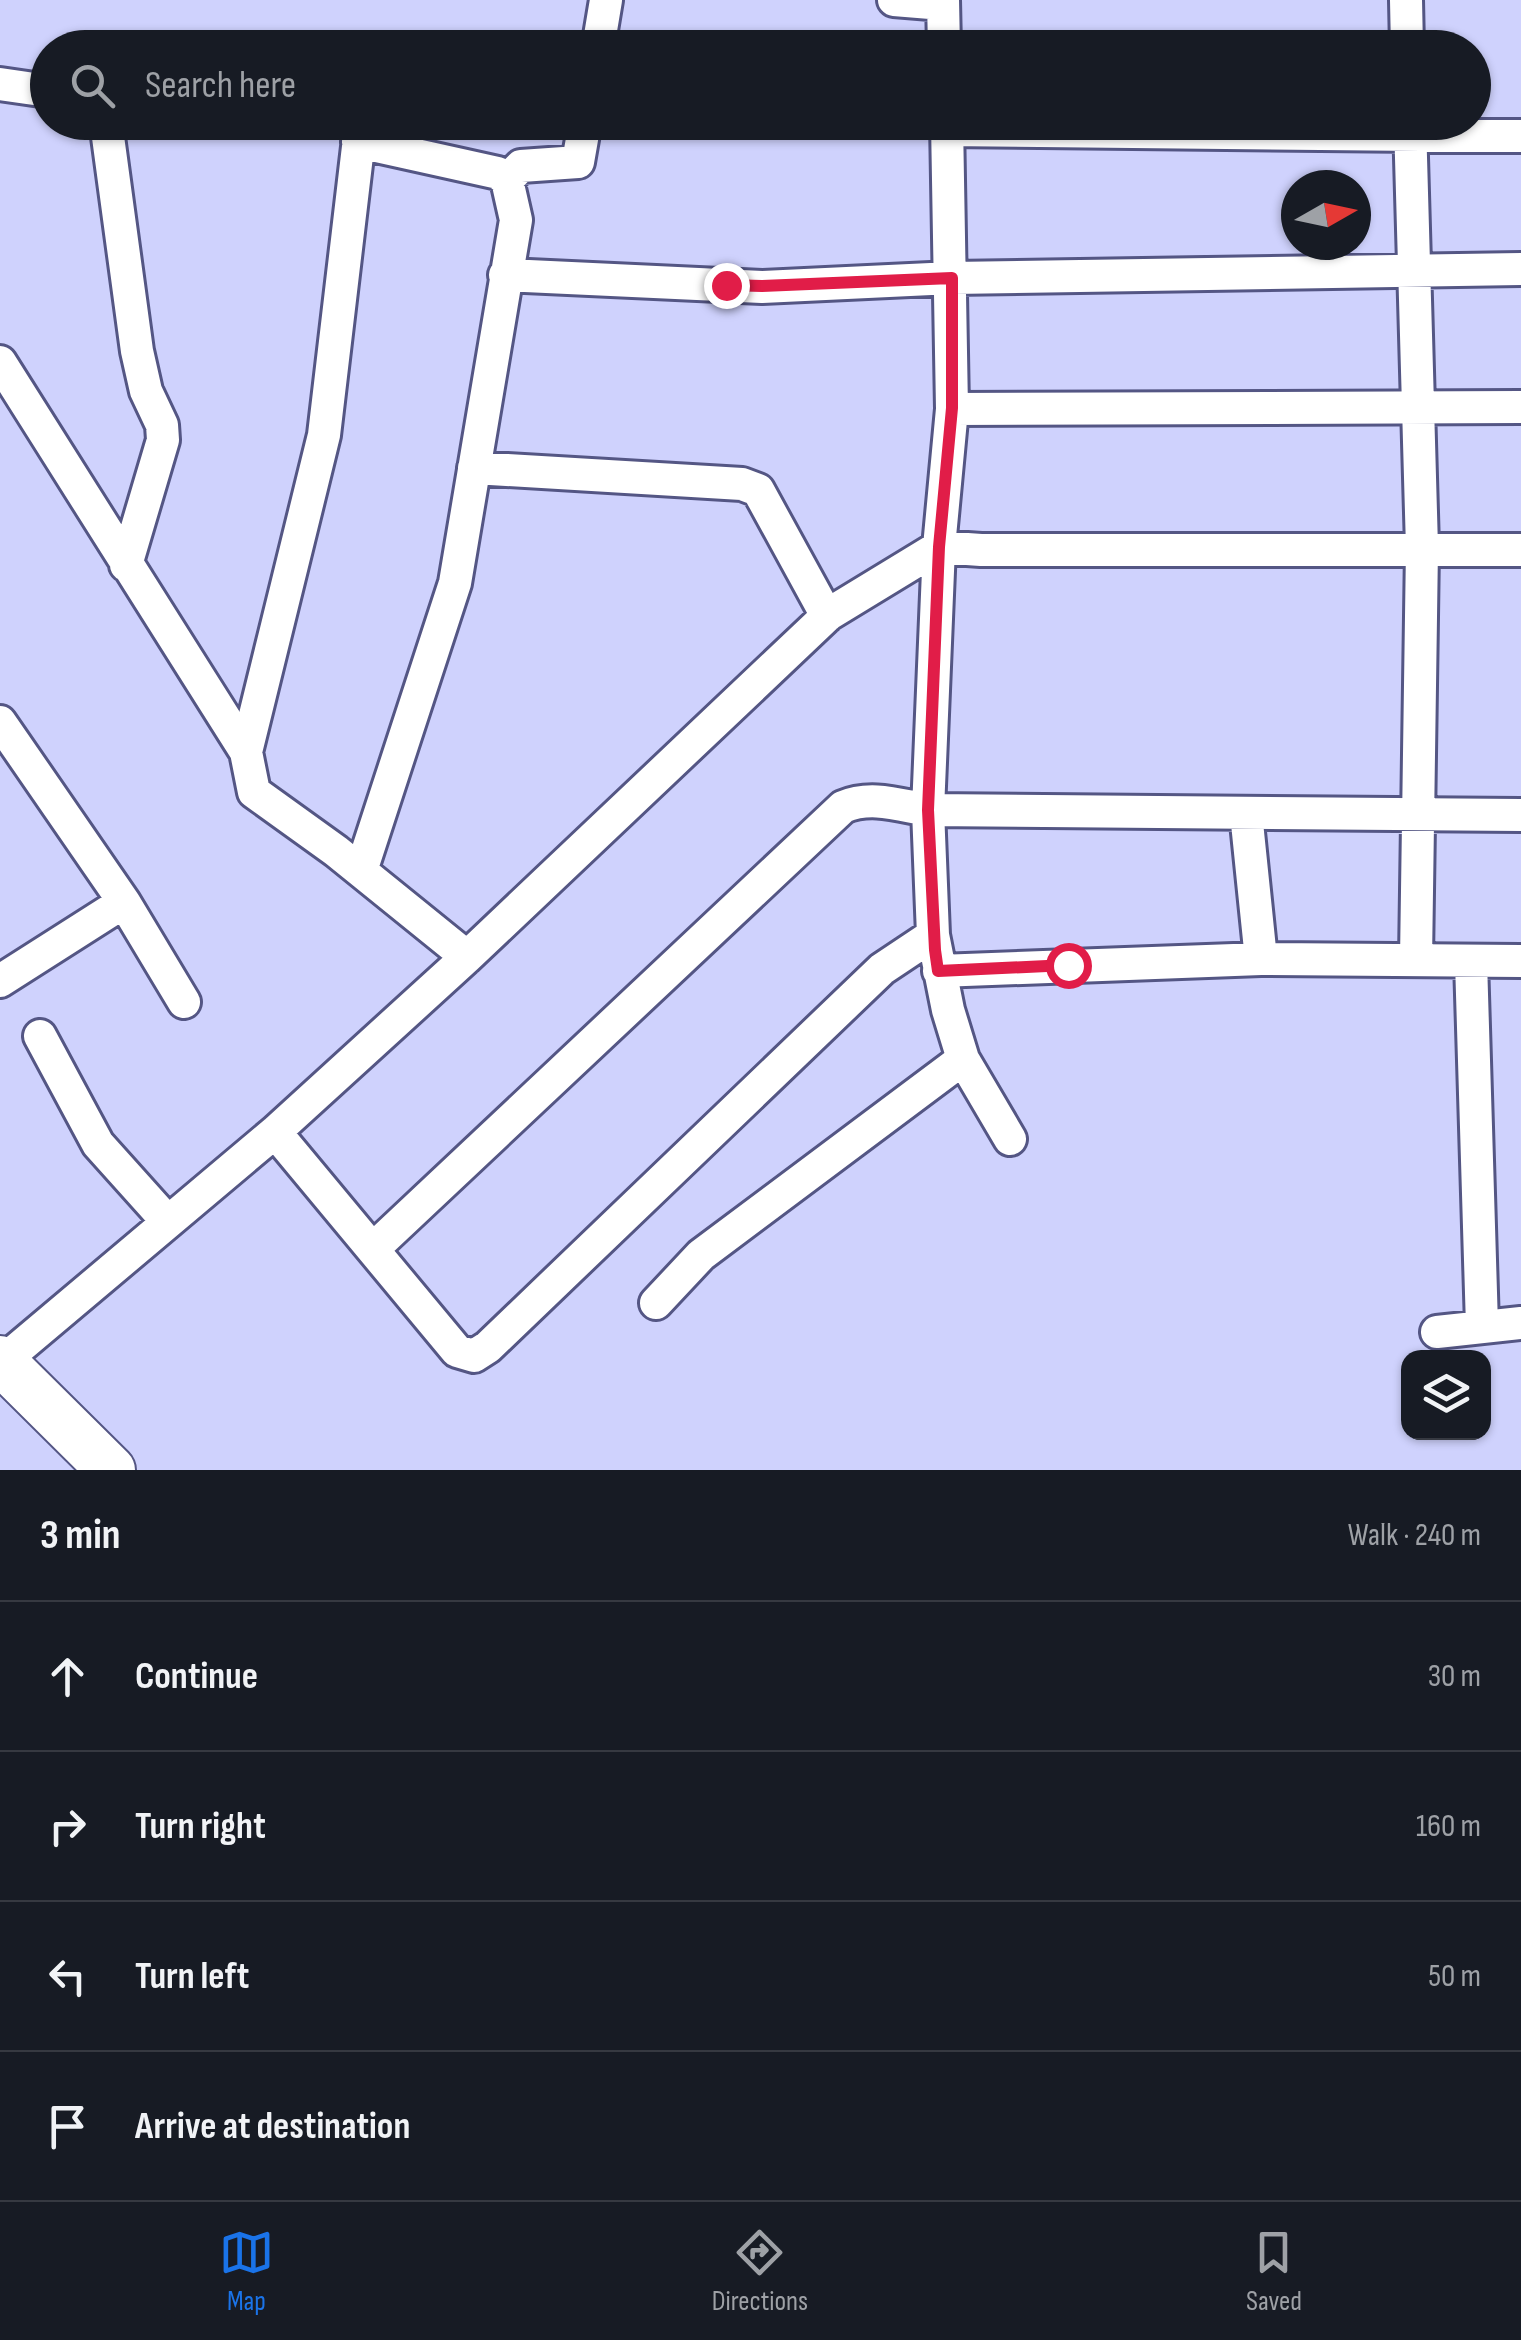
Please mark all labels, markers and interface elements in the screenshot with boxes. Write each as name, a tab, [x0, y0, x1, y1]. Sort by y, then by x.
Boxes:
search box	[30, 30, 1491, 140]
icon: search	[65, 58, 120, 113]
text: Search here	[145, 63, 296, 108]
north arrow	[1281, 170, 1371, 260]
route end	[704, 263, 750, 309]
route start	[1046, 943, 1092, 989]
map controls	[1401, 1350, 1491, 1440]
button: layers	[1401, 1350, 1491, 1440]
text: 3 min	[40, 1510, 120, 1561]
text: Walk · 240 m	[1348, 1516, 1481, 1555]
icon: ahead	[40, 1649, 95, 1704]
text: Continue	[135, 1654, 258, 1699]
text: 30 m	[1428, 1657, 1481, 1696]
icon: right	[40, 1799, 95, 1854]
text: Turn right	[135, 1804, 266, 1849]
text: 160 m	[1416, 1807, 1481, 1846]
icon: left	[40, 1949, 95, 2004]
text: Turn left	[135, 1954, 249, 1999]
text: 50 m	[1428, 1957, 1481, 1996]
icon: arrive	[40, 2099, 95, 2154]
text: Arrive at destination	[135, 2104, 410, 2149]
tab: Map	[219, 2225, 274, 2318]
tab: Directions	[712, 2225, 808, 2318]
tab: Saved	[1246, 2225, 1302, 2318]

